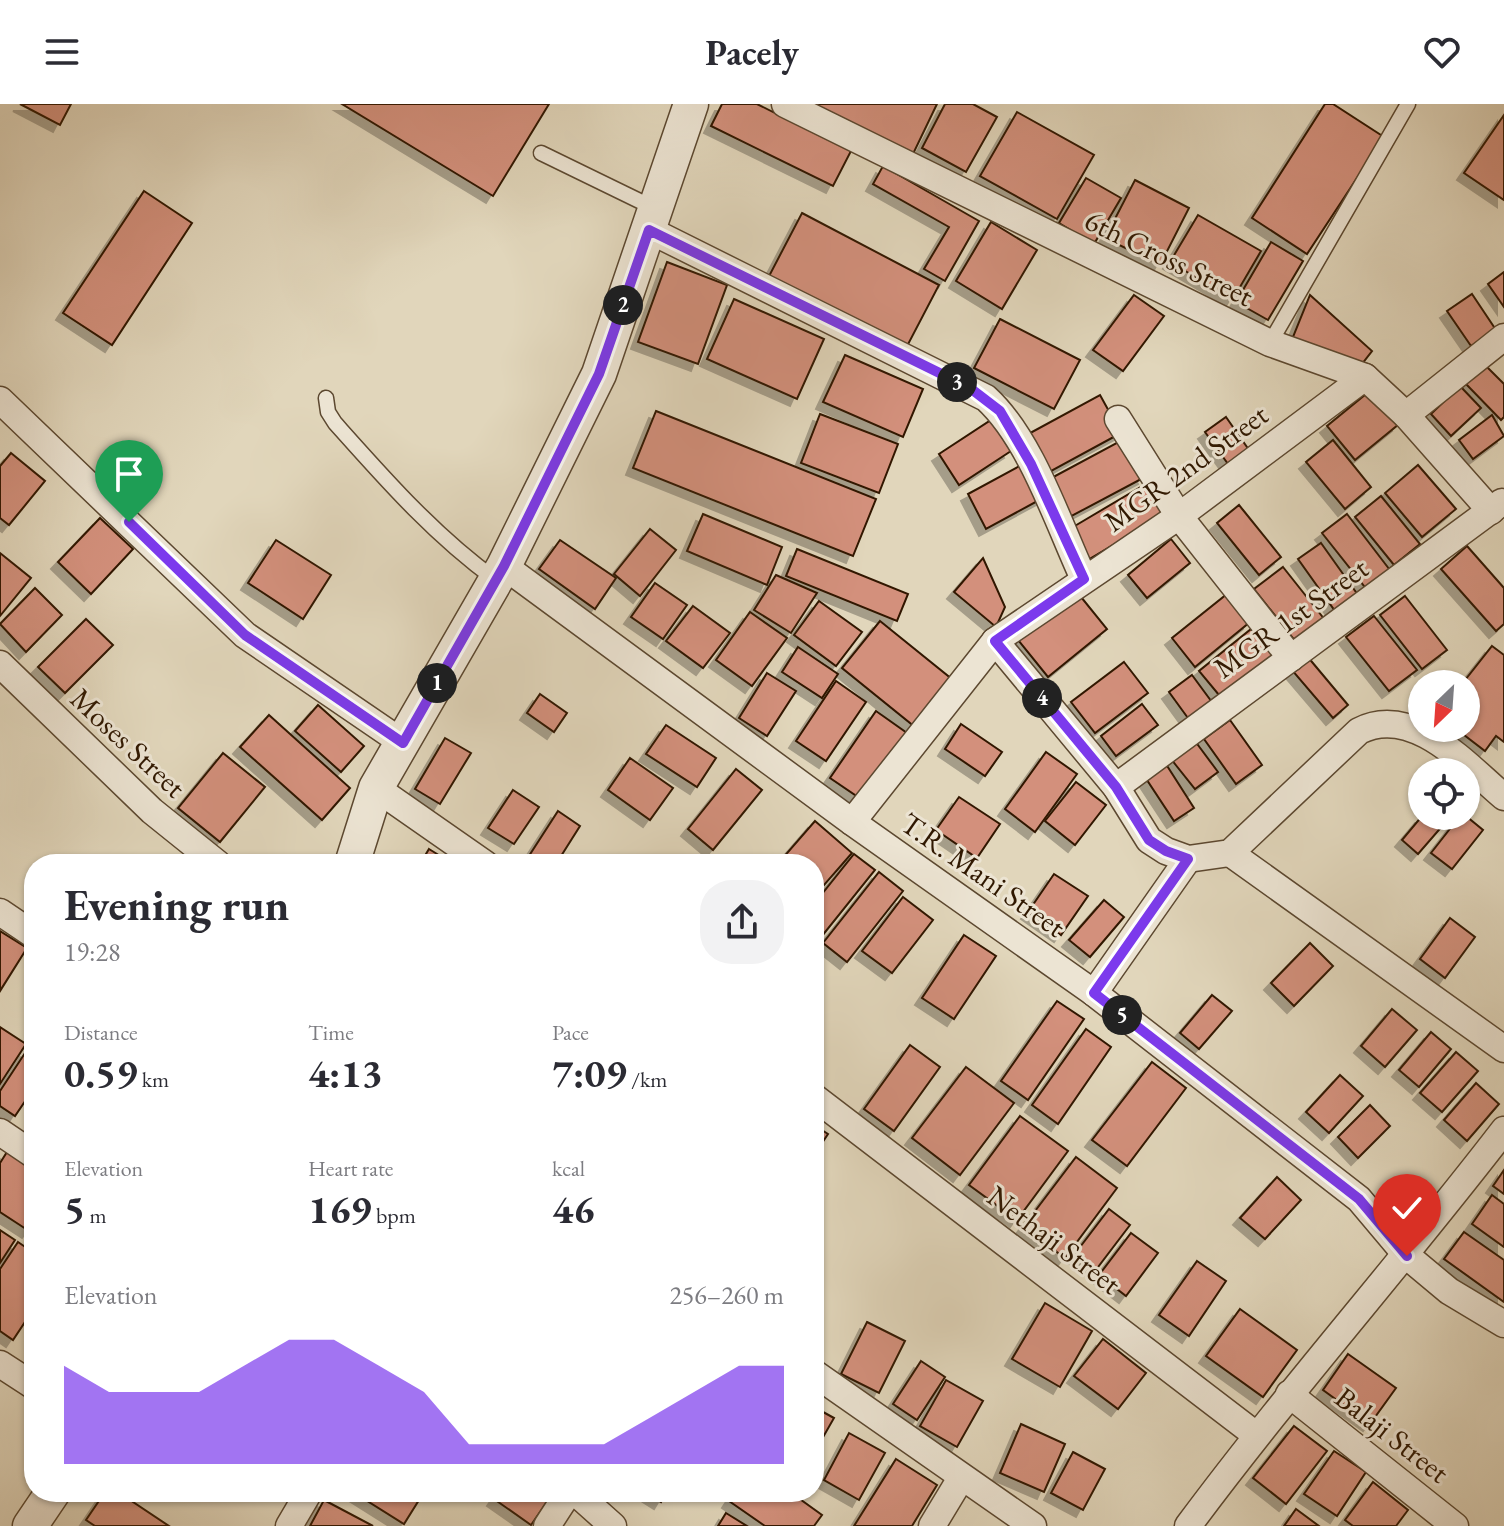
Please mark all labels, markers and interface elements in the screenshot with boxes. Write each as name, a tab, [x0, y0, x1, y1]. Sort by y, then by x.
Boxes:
text: Pacely	[705, 29, 799, 76]
icon: menu	[40, 30, 84, 74]
icon: heart	[1420, 30, 1464, 74]
street label: 6th Cross Street	[1079, 200, 1260, 315]
pin: 2	[603, 285, 643, 325]
text: 2	[617, 290, 629, 319]
pin: 3	[937, 362, 977, 402]
text: 3	[951, 367, 963, 396]
street label: MGR 2nd Street	[1096, 395, 1276, 540]
pin	[95, 440, 163, 522]
icon: arrive	[107, 452, 151, 496]
street label: MGR 1st Street	[1206, 548, 1376, 687]
pin: 1	[417, 663, 457, 703]
text: 1	[431, 668, 443, 697]
north arrow	[1408, 670, 1480, 742]
map controls	[1408, 670, 1480, 830]
pin: 4	[1022, 678, 1062, 718]
street label: Moses Street	[62, 679, 195, 806]
text: 4	[1036, 683, 1048, 712]
button: locate	[1408, 758, 1480, 830]
street label: T.R. Mani Street	[893, 803, 1074, 946]
text: Evening run	[64, 876, 289, 933]
button: share	[700, 880, 784, 964]
text: 19:28	[64, 935, 120, 969]
pin: 5	[1102, 995, 1142, 1035]
text: 5	[1116, 1000, 1128, 1029]
text: Distance	[64, 1018, 137, 1047]
text: Time	[308, 1018, 354, 1047]
text: Pace	[552, 1018, 589, 1047]
text: 0.59	[64, 1047, 137, 1099]
text: 4:13	[308, 1047, 383, 1099]
text: 7:09	[552, 1047, 627, 1099]
text: km	[137, 1065, 169, 1094]
text: /km	[627, 1065, 667, 1094]
text: Elevation	[64, 1154, 143, 1183]
text: Heart rate	[308, 1154, 393, 1183]
text: kcal	[552, 1154, 585, 1183]
pin	[1373, 1174, 1441, 1256]
street label: Nethaji Street	[979, 1176, 1130, 1303]
text: 5	[64, 1183, 85, 1235]
text: 169	[308, 1183, 371, 1235]
text: 46	[552, 1183, 594, 1235]
icon: check	[1385, 1186, 1429, 1230]
text: m	[85, 1201, 107, 1230]
text: bpm	[371, 1201, 416, 1230]
text: Elevation	[64, 1278, 158, 1312]
text: 256–260 m	[669, 1278, 784, 1312]
street label: Balaji Street	[1327, 1378, 1458, 1492]

